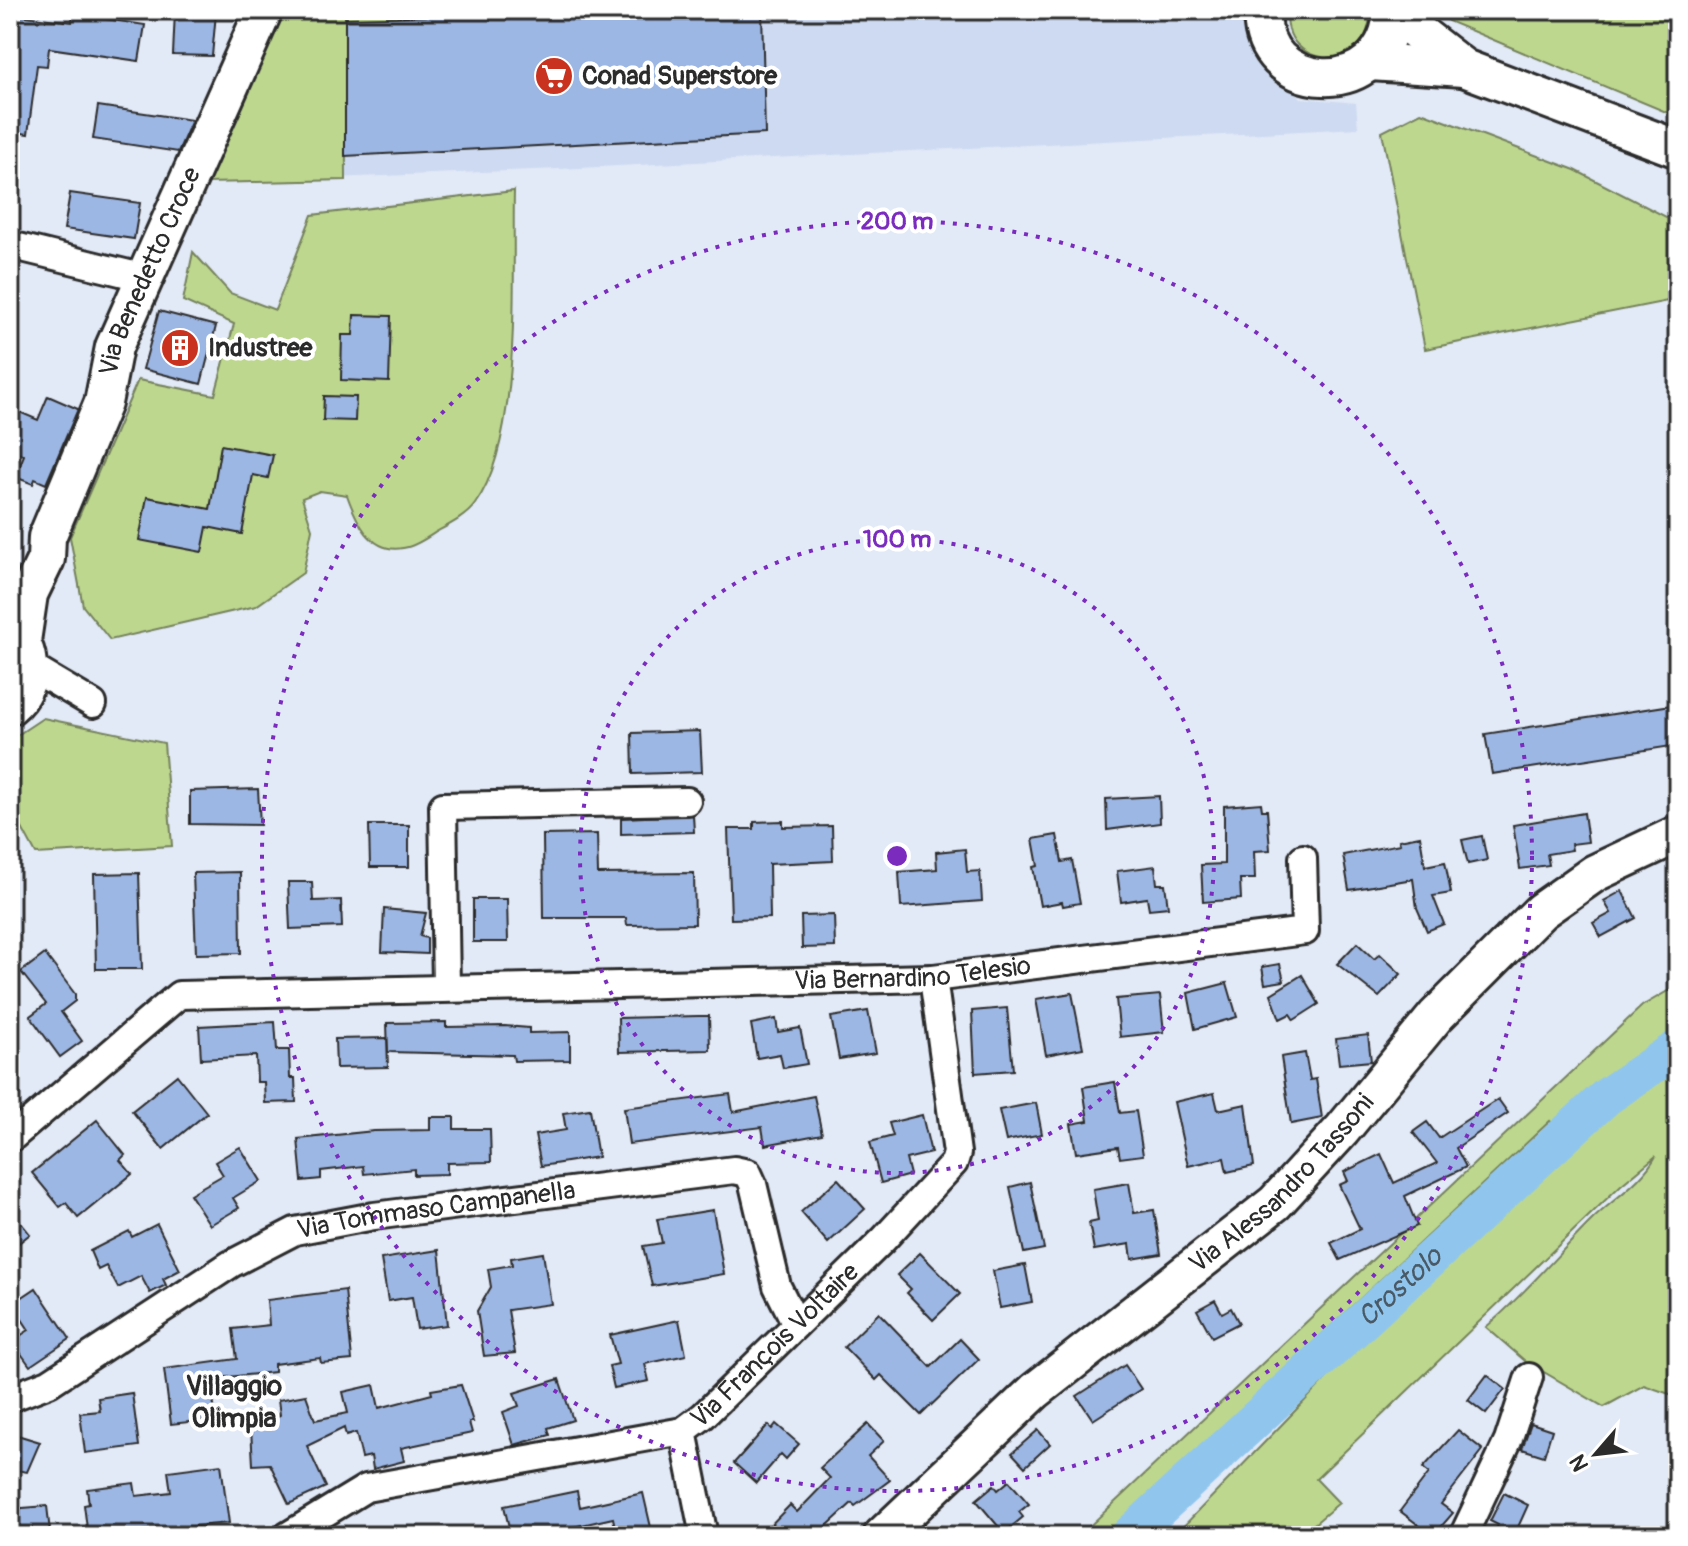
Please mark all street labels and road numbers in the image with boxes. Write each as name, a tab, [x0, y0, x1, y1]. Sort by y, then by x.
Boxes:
street label: Via Benedetto Croce	[93, 162, 208, 378]
street label: Via Bernardino Telesio	[794, 950, 1033, 997]
street label: Via Alessandro Tassoni	[1183, 1087, 1381, 1280]
street label: Via Tommaso Campanella	[294, 1174, 577, 1246]
street label: Via François Voltaire	[685, 1256, 866, 1435]

